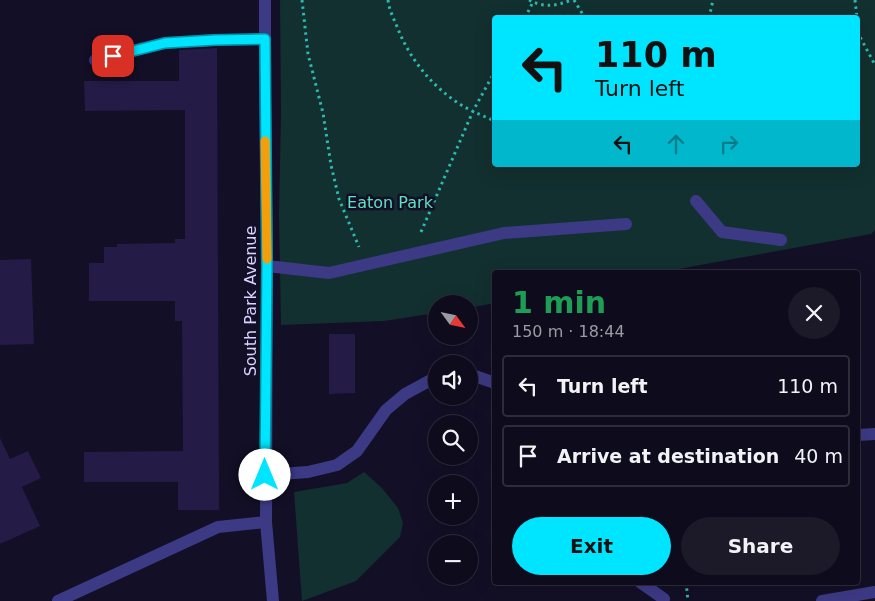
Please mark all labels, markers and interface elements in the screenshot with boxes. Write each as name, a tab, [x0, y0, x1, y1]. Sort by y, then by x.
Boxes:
pin	[92, 35, 134, 77]
icon: left	[512, 35, 577, 100]
text: 110 m	[595, 35, 717, 75]
icon: arrive	[99, 42, 127, 70]
text: Turn left	[595, 76, 684, 101]
icon: left	[609, 130, 637, 158]
icon: ahead	[662, 130, 690, 158]
icon: right	[715, 130, 743, 158]
park label: Eaton Park	[347, 193, 434, 212]
street label: South Park Avenue	[241, 226, 260, 376]
text: 1 min	[512, 285, 606, 320]
button: close	[788, 287, 840, 339]
north arrow	[428, 295, 478, 345]
map controls	[428, 295, 478, 585]
text: 150 m · 18:44	[512, 322, 625, 341]
button: sound	[428, 355, 478, 405]
icon: left	[514, 372, 542, 400]
text: Turn left	[557, 375, 648, 397]
text: 110 m	[777, 375, 838, 397]
button: search	[428, 415, 478, 465]
icon: arrive	[514, 442, 542, 470]
text: Arrive at destination	[557, 445, 779, 467]
text: 40 m	[794, 445, 843, 467]
position arrow	[238, 448, 290, 500]
button: +	[428, 475, 478, 525]
button: Exit	[512, 517, 671, 575]
button: Share	[681, 517, 840, 575]
button: −	[428, 535, 478, 585]

